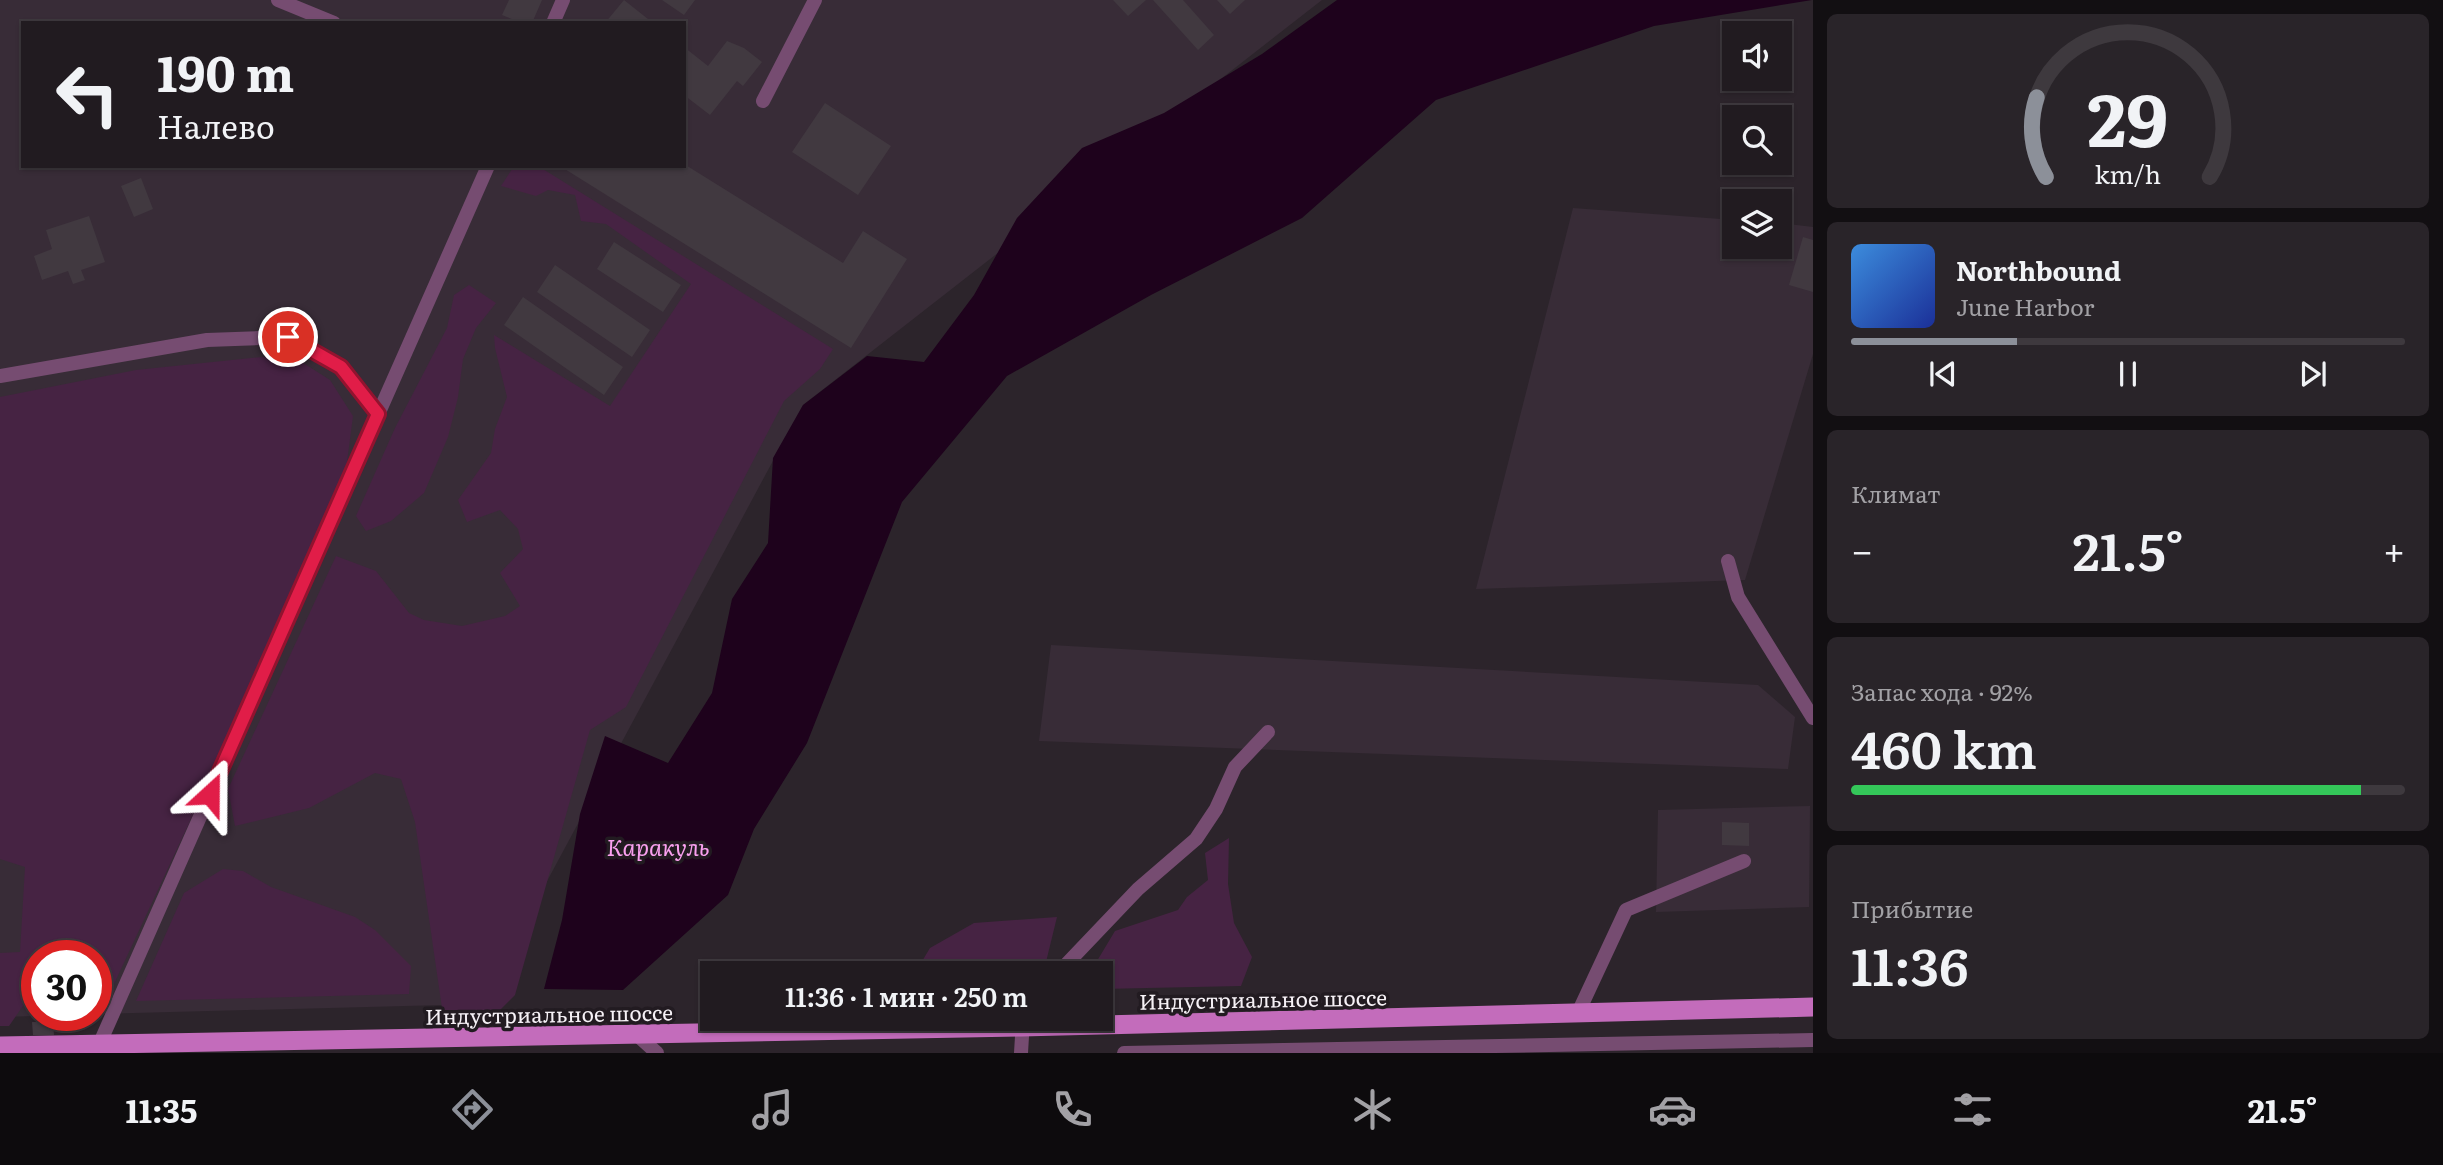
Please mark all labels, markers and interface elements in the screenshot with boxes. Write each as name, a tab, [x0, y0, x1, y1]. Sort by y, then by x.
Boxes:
map controls	[1722, 21, 1792, 259]
button: sound	[1722, 21, 1792, 91]
text: 190 m	[157, 34, 294, 107]
icon: left	[42, 49, 133, 140]
text: 29	[2087, 61, 2169, 169]
text: Налево	[157, 101, 275, 149]
button: search	[1722, 105, 1792, 175]
text: km/h	[2095, 155, 2161, 192]
button: layers	[1722, 189, 1792, 259]
text: Northbound	[1956, 250, 2121, 289]
text: June Harbor	[1956, 289, 2094, 323]
pin	[258, 307, 318, 367]
icon: arrive	[269, 318, 307, 356]
icon: previous	[1924, 355, 1962, 393]
icon: pause	[2109, 355, 2147, 393]
icon: next	[2294, 355, 2332, 393]
text: Климат	[1851, 476, 1941, 510]
text: 21.5°	[2072, 510, 2184, 587]
text: −	[1851, 520, 1873, 577]
text: +	[2383, 520, 2405, 577]
text: Запас хода · 92%	[1851, 674, 2033, 708]
text: 460 km	[1851, 708, 2037, 785]
position arrow	[173, 757, 247, 831]
water label: Каракуль	[607, 829, 710, 863]
text: Прибытие	[1851, 891, 1973, 925]
text: 11:36	[1851, 925, 1969, 1002]
speed limit sign: 30	[21, 940, 112, 1031]
text: 11:36 · 1 мин · 250 m	[785, 976, 1028, 1015]
street label: Индустриальное шоссе	[1139, 980, 1387, 1016]
street label: Индустриальное шоссе	[425, 995, 673, 1031]
text: 11:35	[125, 1085, 197, 1133]
icon: directions	[448, 1085, 497, 1134]
icon: music	[748, 1085, 797, 1134]
icon: phone	[1048, 1085, 1097, 1134]
icon: climate	[1348, 1085, 1397, 1134]
icon: car	[1648, 1085, 1697, 1134]
icon: filters	[1948, 1085, 1997, 1134]
text: 21.5°	[2248, 1085, 2317, 1133]

